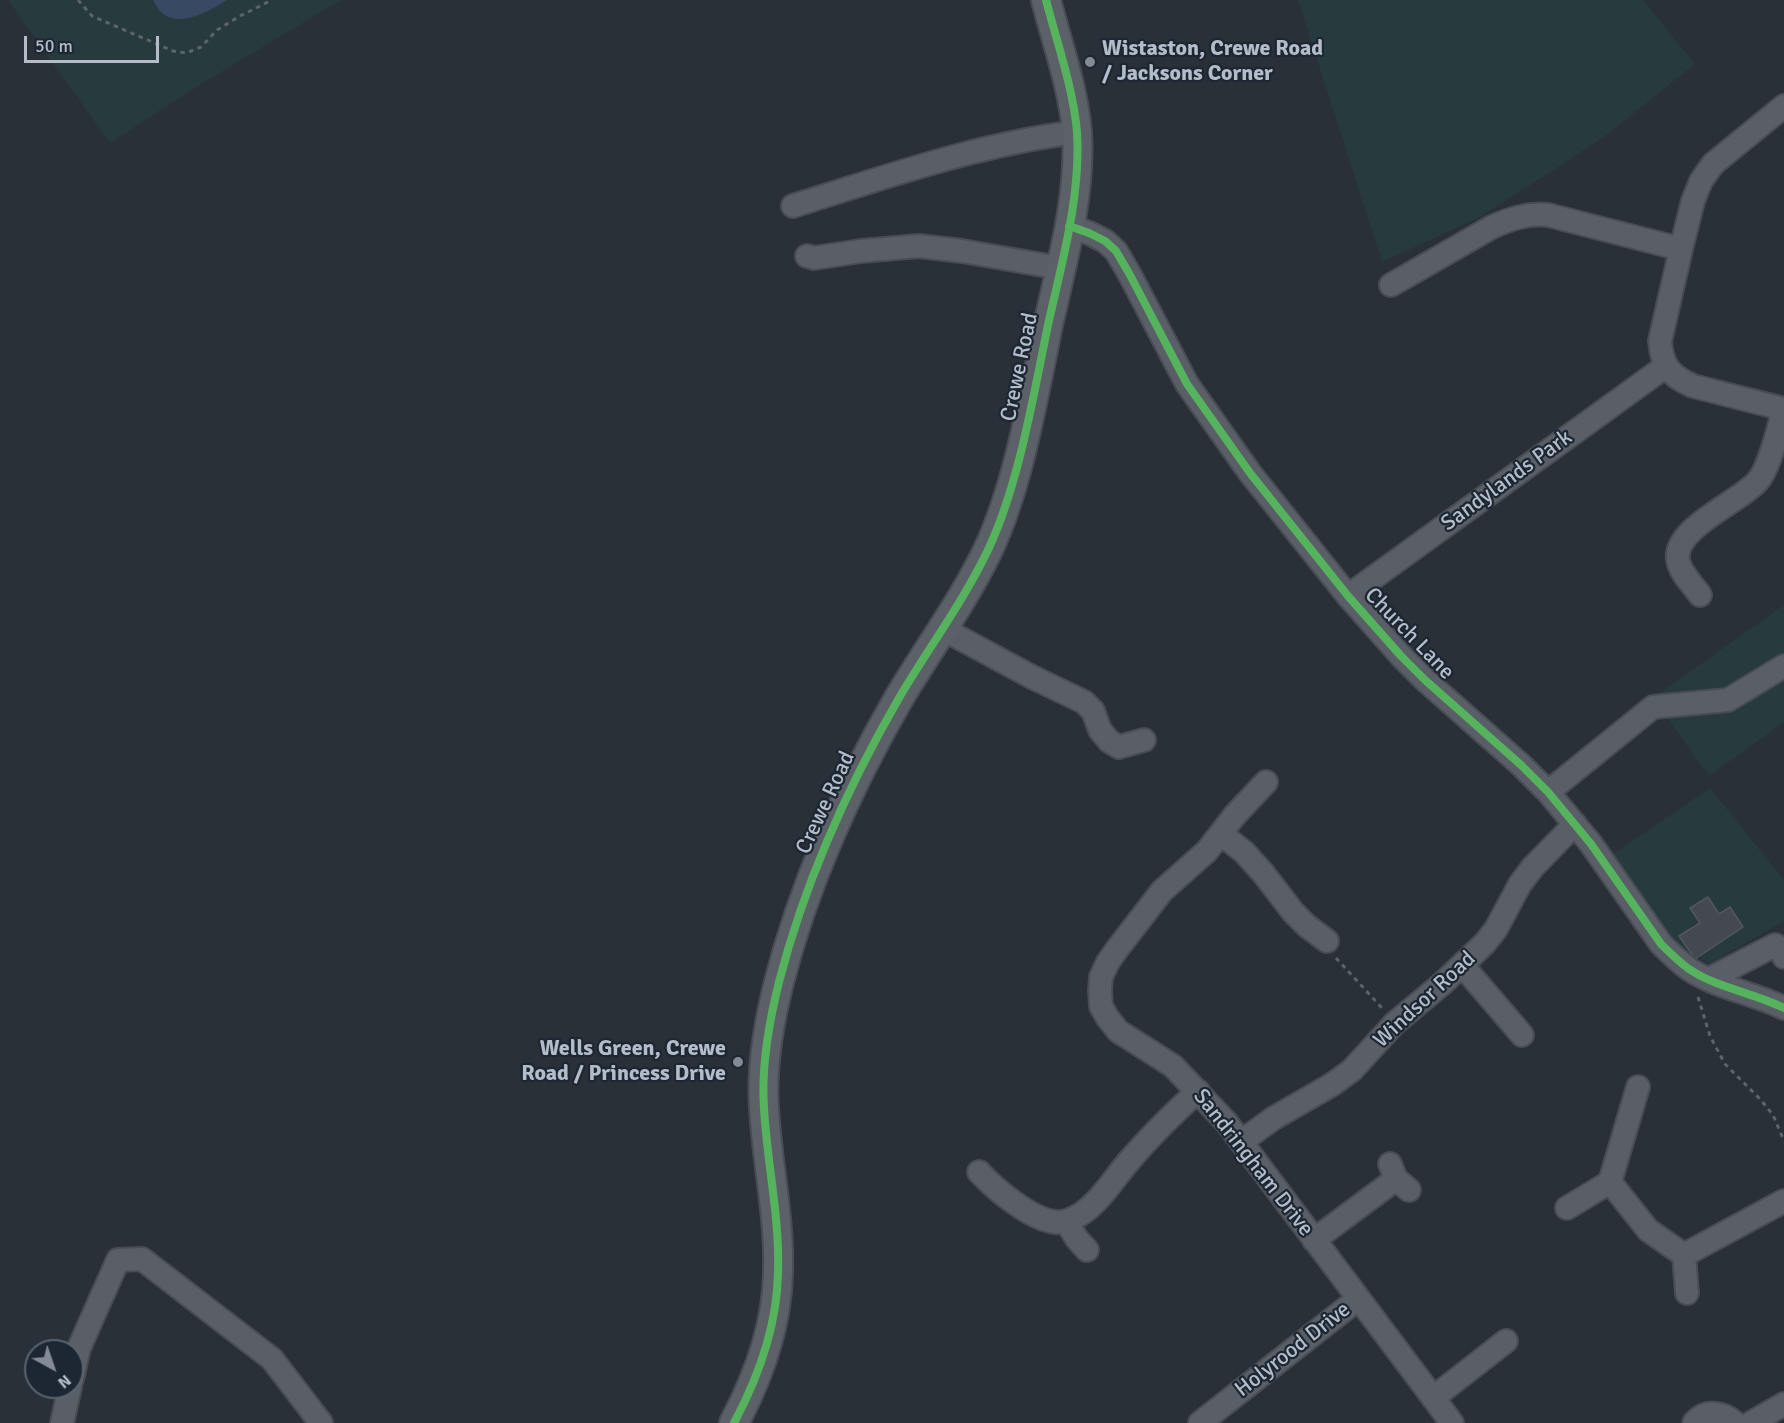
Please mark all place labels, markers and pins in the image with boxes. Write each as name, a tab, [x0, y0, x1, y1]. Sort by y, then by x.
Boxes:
place label: Wistaston, Crewe Road / Jacksons Corner	[1102, 36, 1323, 88]
marker: Wistaston, Crewe Road / Jacksons Corner	[1083, 55, 1097, 69]
place label: Wells Green, Crewe Road / Princess Drive	[521, 1036, 726, 1088]
marker: Wells Green, Crewe Road / Princess Drive	[731, 1055, 745, 1069]

